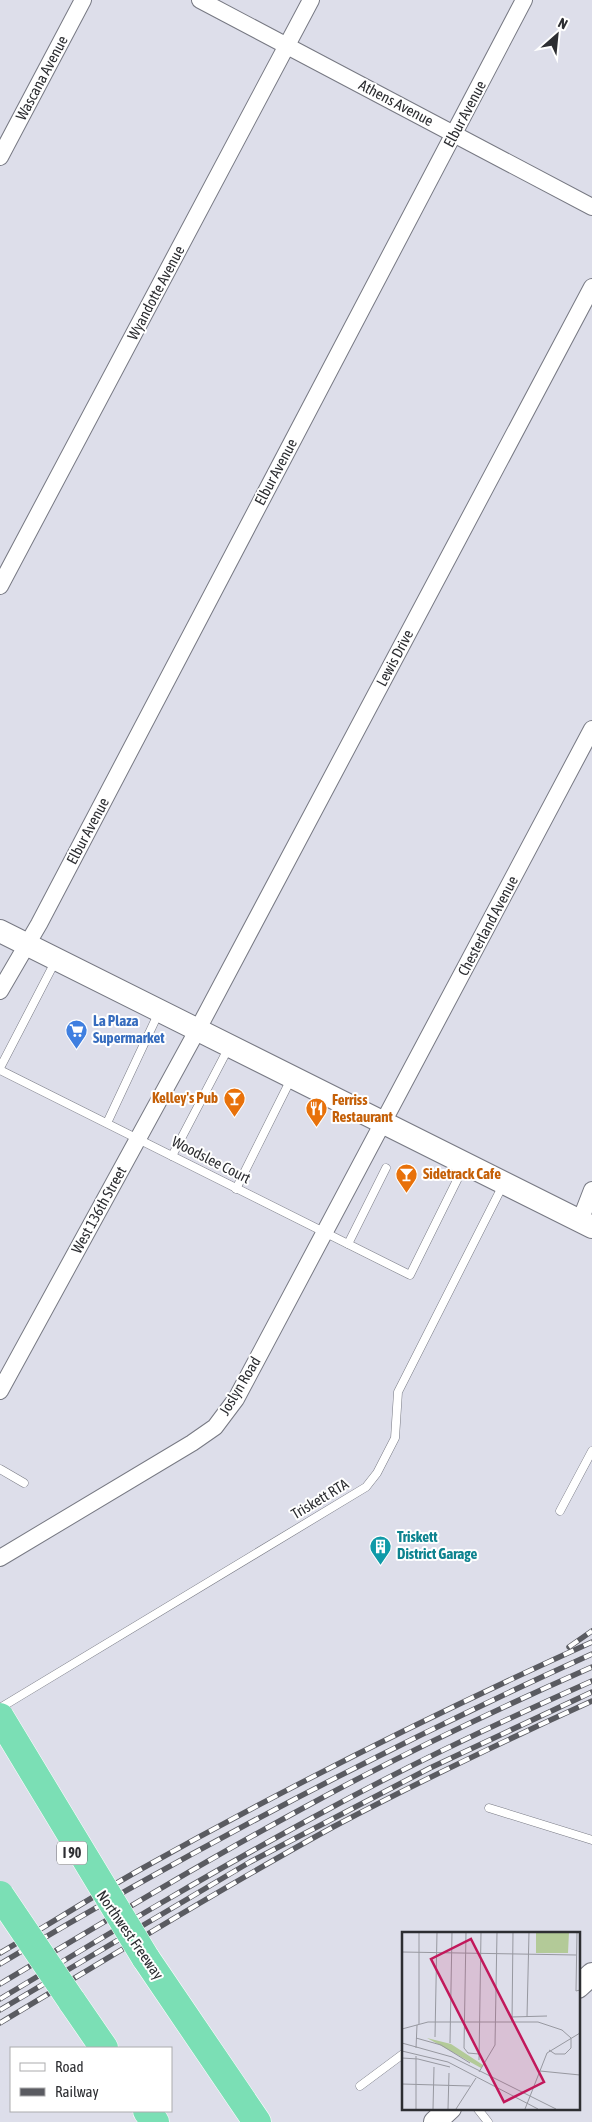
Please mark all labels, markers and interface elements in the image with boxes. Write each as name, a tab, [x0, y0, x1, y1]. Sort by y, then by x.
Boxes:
north arrow	[532, 10, 582, 60]
text: N	[556, 14, 570, 32]
street label: Wascana Avenue	[12, 33, 71, 123]
street label: Athens Avenue	[356, 76, 437, 129]
street label: Elbur Avenue	[440, 78, 489, 150]
street label: Wyandotte Avenue	[124, 243, 188, 343]
street label: Elbur Avenue	[251, 436, 300, 508]
street label: Lewis Drive	[373, 627, 417, 689]
street label: Elbur Avenue	[63, 795, 112, 867]
street label: Chesterland Avenue	[454, 873, 521, 979]
place label: La Plaza Supermarket	[93, 1012, 165, 1046]
supermarket icon: La Plaza Supermarket	[65, 1018, 89, 1049]
bar icon: Kelley's Pub	[222, 1086, 246, 1117]
place label: Kelley's Pub	[152, 1089, 218, 1106]
place label: Ferriss Restaurant	[332, 1091, 394, 1125]
restaurant icon: Ferriss Restaurant	[304, 1097, 328, 1128]
street label: Woodslee Court	[169, 1132, 253, 1187]
bar icon: Sidetrack Cafe	[395, 1162, 419, 1193]
street label: West 136th Street	[68, 1163, 129, 1256]
place label: Sidetrack Cafe	[423, 1165, 501, 1182]
street label: Joslyn Road	[216, 1353, 264, 1418]
street label: Triskett RTA	[288, 1475, 352, 1522]
place label: Triskett District Garage	[397, 1528, 477, 1562]
building icon: Triskett District Garage	[369, 1534, 393, 1565]
road number: I 90	[57, 1842, 87, 1865]
street label: Northwest Freeway	[93, 1887, 167, 1982]
inset map	[402, 1932, 580, 2110]
legend	[10, 2047, 172, 2112]
text: Road	[55, 2058, 84, 2075]
text: Railway	[55, 2083, 99, 2100]

